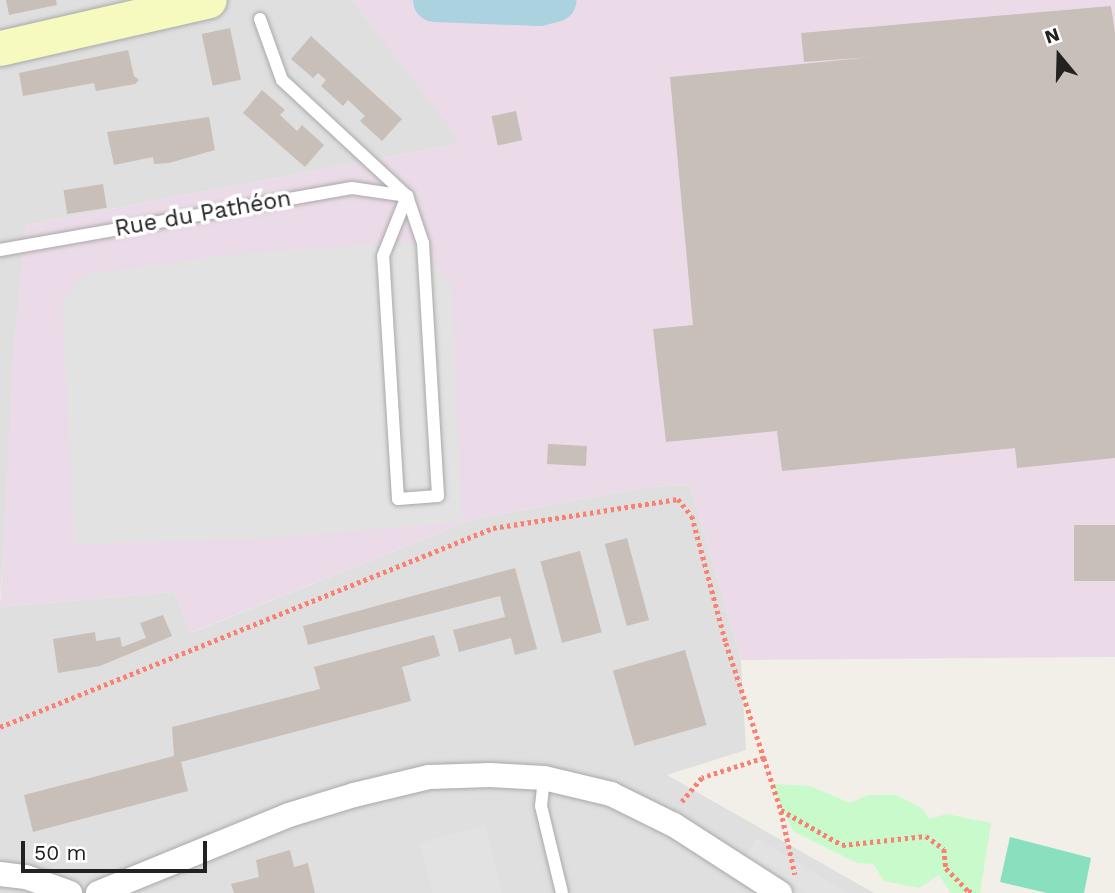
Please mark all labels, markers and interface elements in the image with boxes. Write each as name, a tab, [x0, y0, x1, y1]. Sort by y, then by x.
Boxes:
north arrow	[1024, 21, 1094, 91]
text: N	[1042, 23, 1062, 49]
street label: Rue du Pathéon	[113, 185, 293, 243]
scale bar	[24, 826, 210, 870]
text: 50 m	[34, 840, 86, 865]

